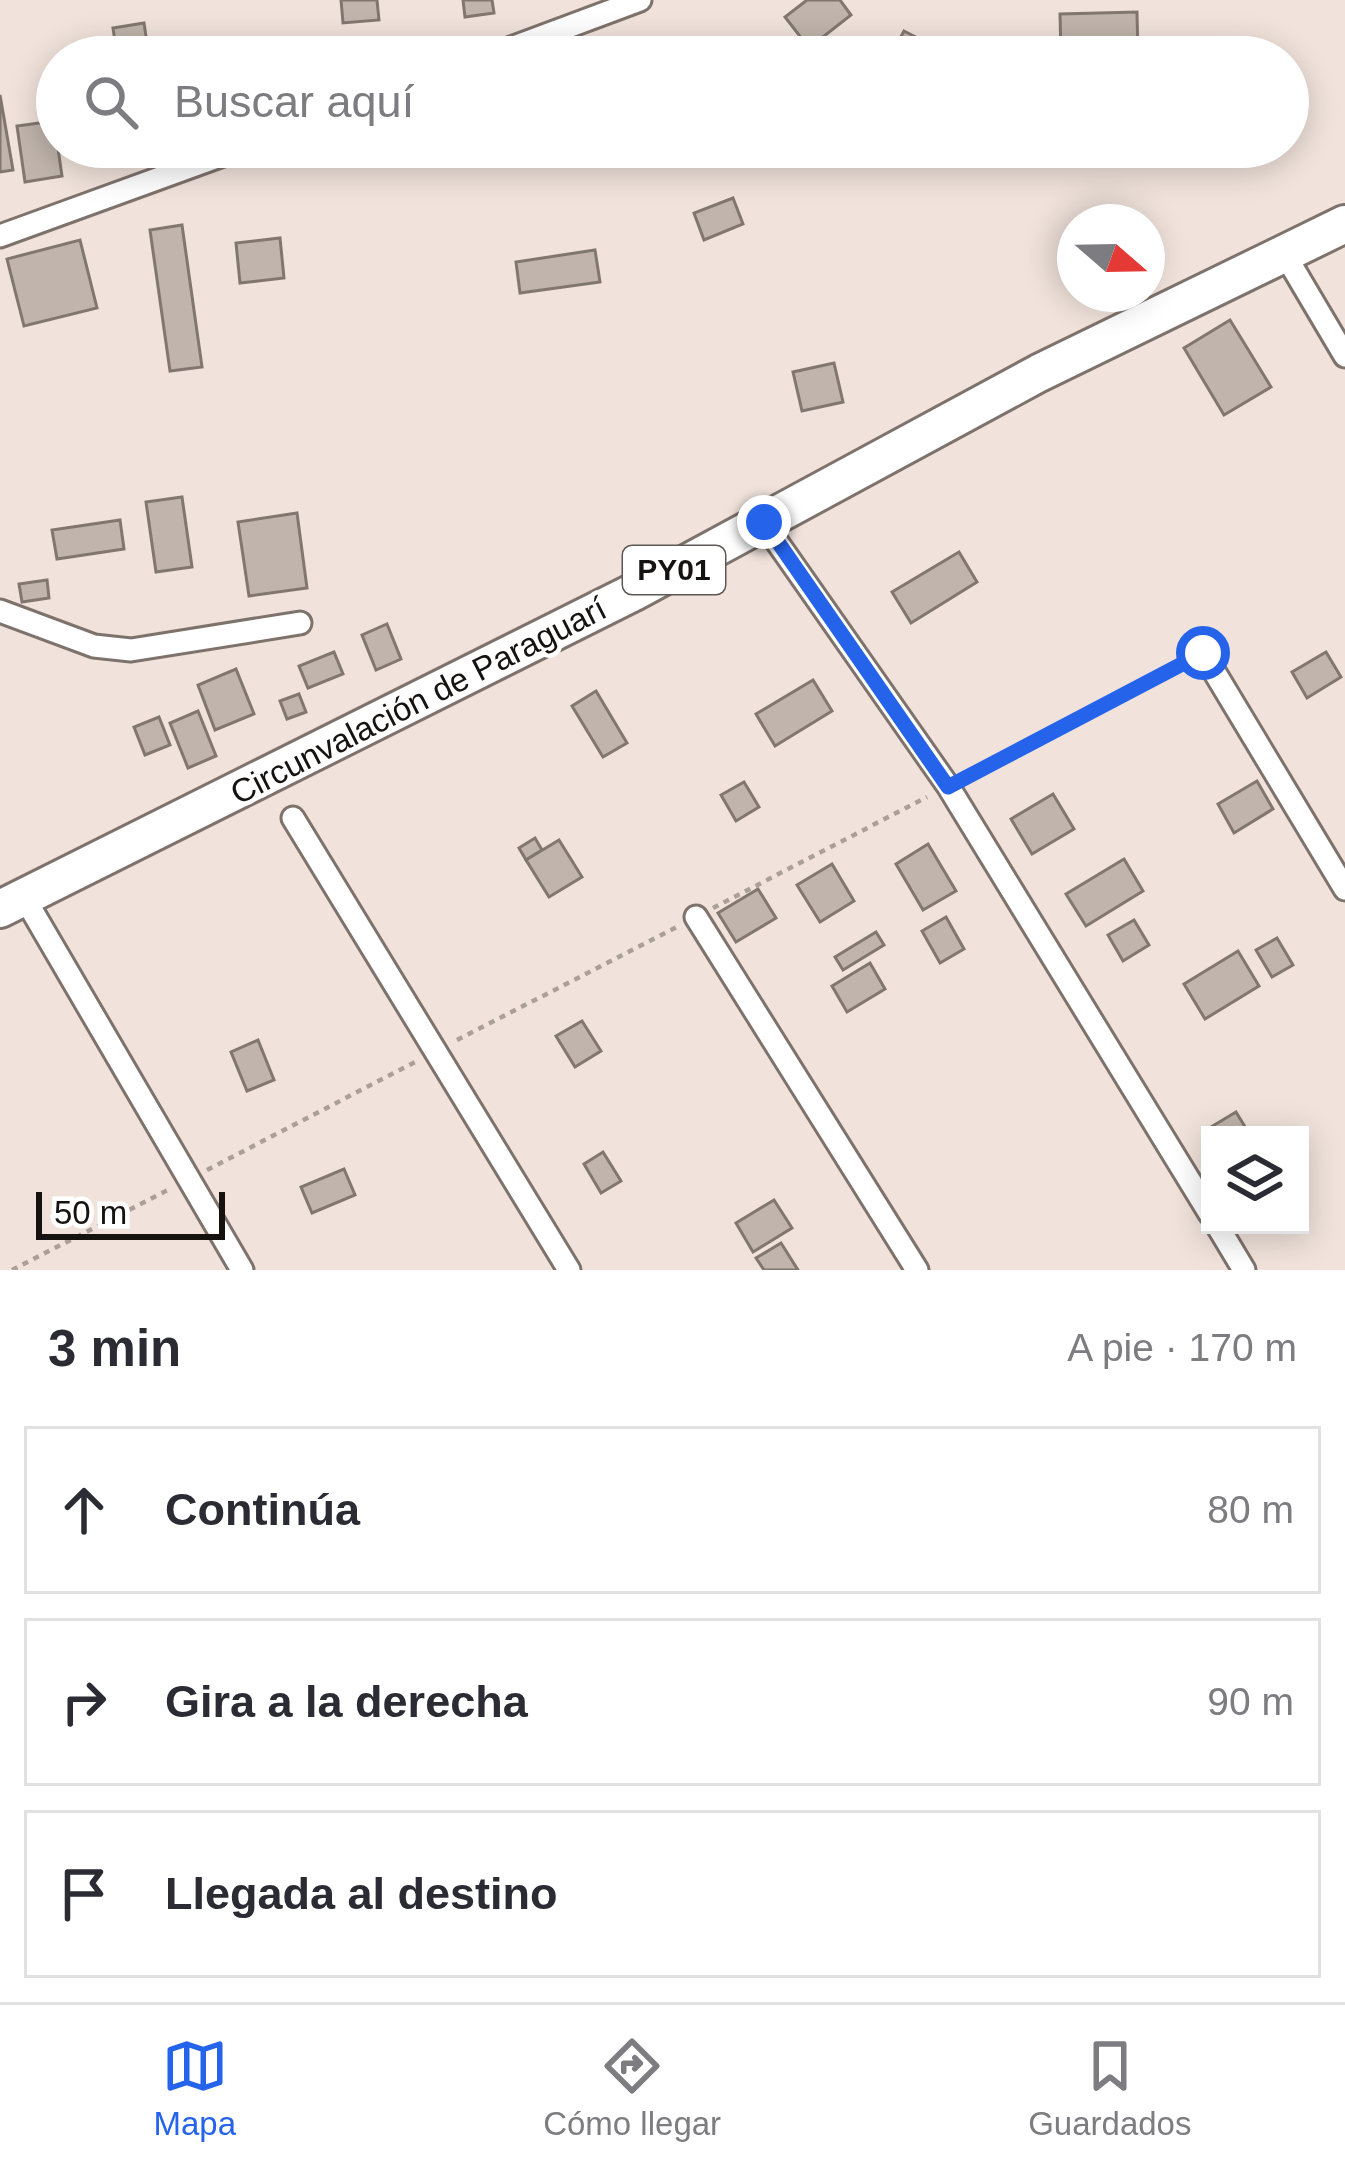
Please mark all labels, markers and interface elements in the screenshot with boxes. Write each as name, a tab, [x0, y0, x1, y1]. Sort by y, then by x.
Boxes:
search box	[36, 36, 1309, 168]
icon: search	[78, 69, 144, 135]
text: Buscar aquí	[174, 76, 414, 127]
north arrow	[1057, 204, 1165, 312]
route end	[737, 495, 791, 549]
road number: PY01	[623, 546, 725, 594]
street label: Circunvalación de Paraguarí	[224, 589, 612, 811]
route start	[1176, 626, 1230, 680]
map controls	[1201, 1126, 1309, 1234]
button: layers	[1201, 1126, 1309, 1234]
scale bar	[36, 1186, 225, 1239]
text: 50 m	[54, 1194, 127, 1231]
text: 3 min	[48, 1320, 181, 1377]
text: A pie · 170 m	[1067, 1326, 1297, 1369]
icon: ahead	[51, 1477, 117, 1543]
text: Continúa	[165, 1484, 360, 1535]
text: 80 m	[1207, 1488, 1294, 1531]
icon: right	[51, 1669, 117, 1735]
text: Gira a la derecha	[165, 1676, 528, 1727]
text: 90 m	[1207, 1680, 1294, 1723]
icon: arrive	[51, 1861, 117, 1927]
text: Llegada al destino	[165, 1868, 558, 1919]
tab: Mapa	[154, 2033, 236, 2143]
tab: Cómo llegar	[543, 2033, 721, 2143]
tab: Guardados	[1028, 2033, 1191, 2143]

